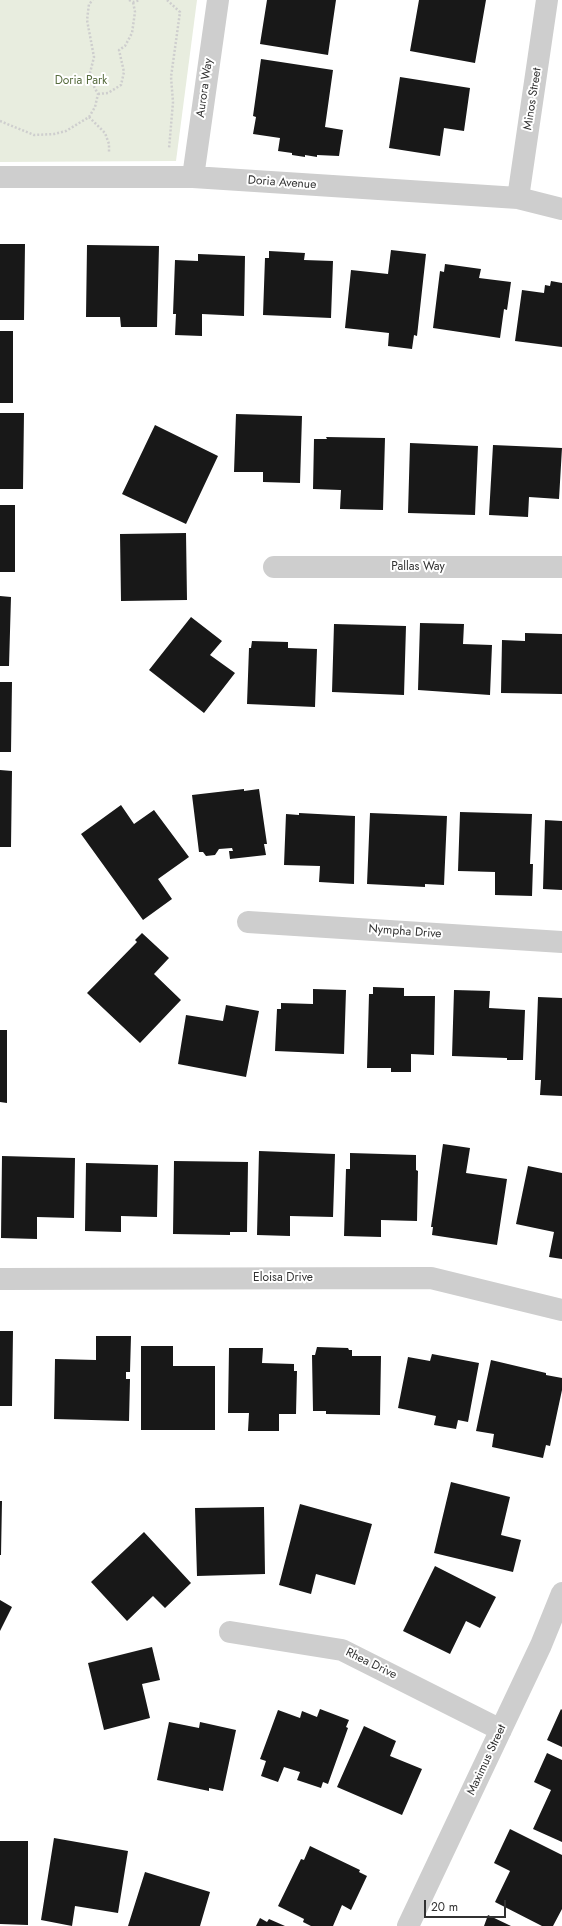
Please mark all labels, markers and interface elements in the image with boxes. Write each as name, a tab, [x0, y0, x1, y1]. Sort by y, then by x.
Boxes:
street label: Aurora Way	[194, 57, 216, 119]
street label: Minos Street	[521, 67, 545, 131]
park label: Doria Park	[55, 74, 107, 88]
street label: Doria Avenue	[247, 173, 317, 193]
street label: Pallas Way	[391, 560, 445, 574]
street label: Nympha Drive	[368, 922, 442, 942]
street label: Eloisa Drive	[253, 1271, 313, 1285]
street label: Rhea Drive	[343, 1645, 399, 1683]
street label: Maximus Street	[464, 1722, 510, 1798]
scale bar	[426, 1892, 508, 1918]
text: 20 m	[431, 1898, 458, 1916]

